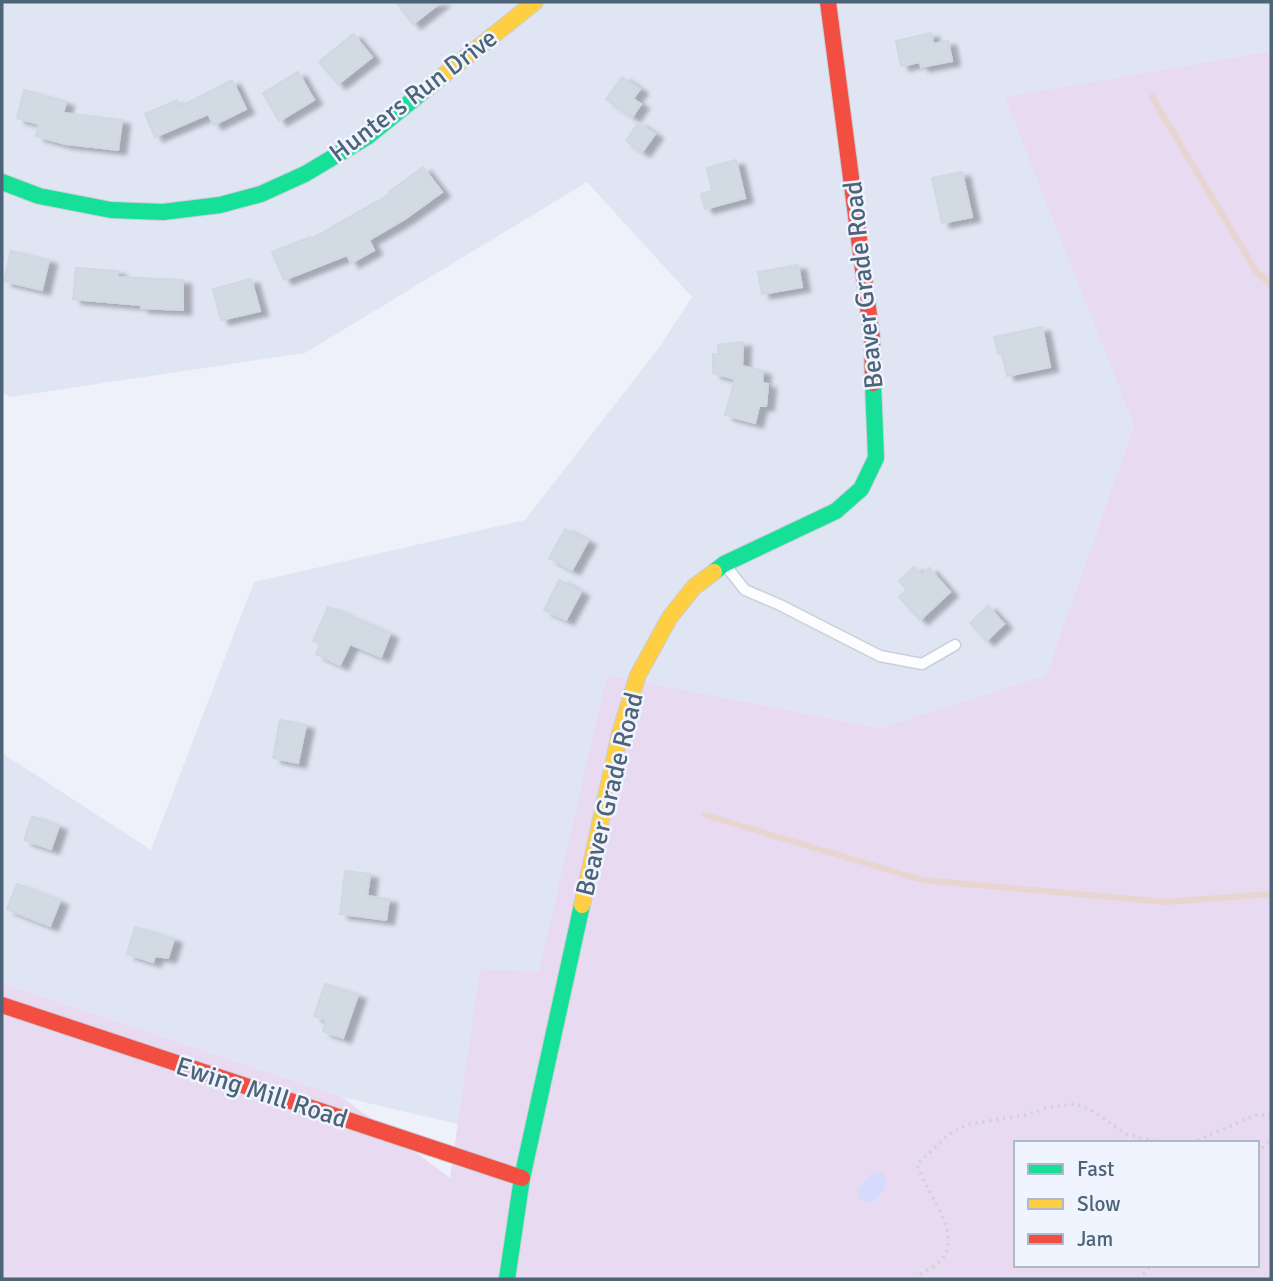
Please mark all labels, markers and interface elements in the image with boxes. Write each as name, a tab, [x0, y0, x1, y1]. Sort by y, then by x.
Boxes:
street label: Hunters Run Drive	[323, 22, 504, 169]
street label: Beaver Grade Road	[837, 179, 891, 390]
street label: Beaver Grade Road	[569, 689, 651, 899]
street label: Ewing Mill Road	[172, 1050, 352, 1136]
legend	[1014, 1141, 1259, 1267]
text: Fast	[1077, 1156, 1114, 1182]
text: Slow	[1077, 1191, 1121, 1217]
text: Jam	[1077, 1226, 1113, 1252]

